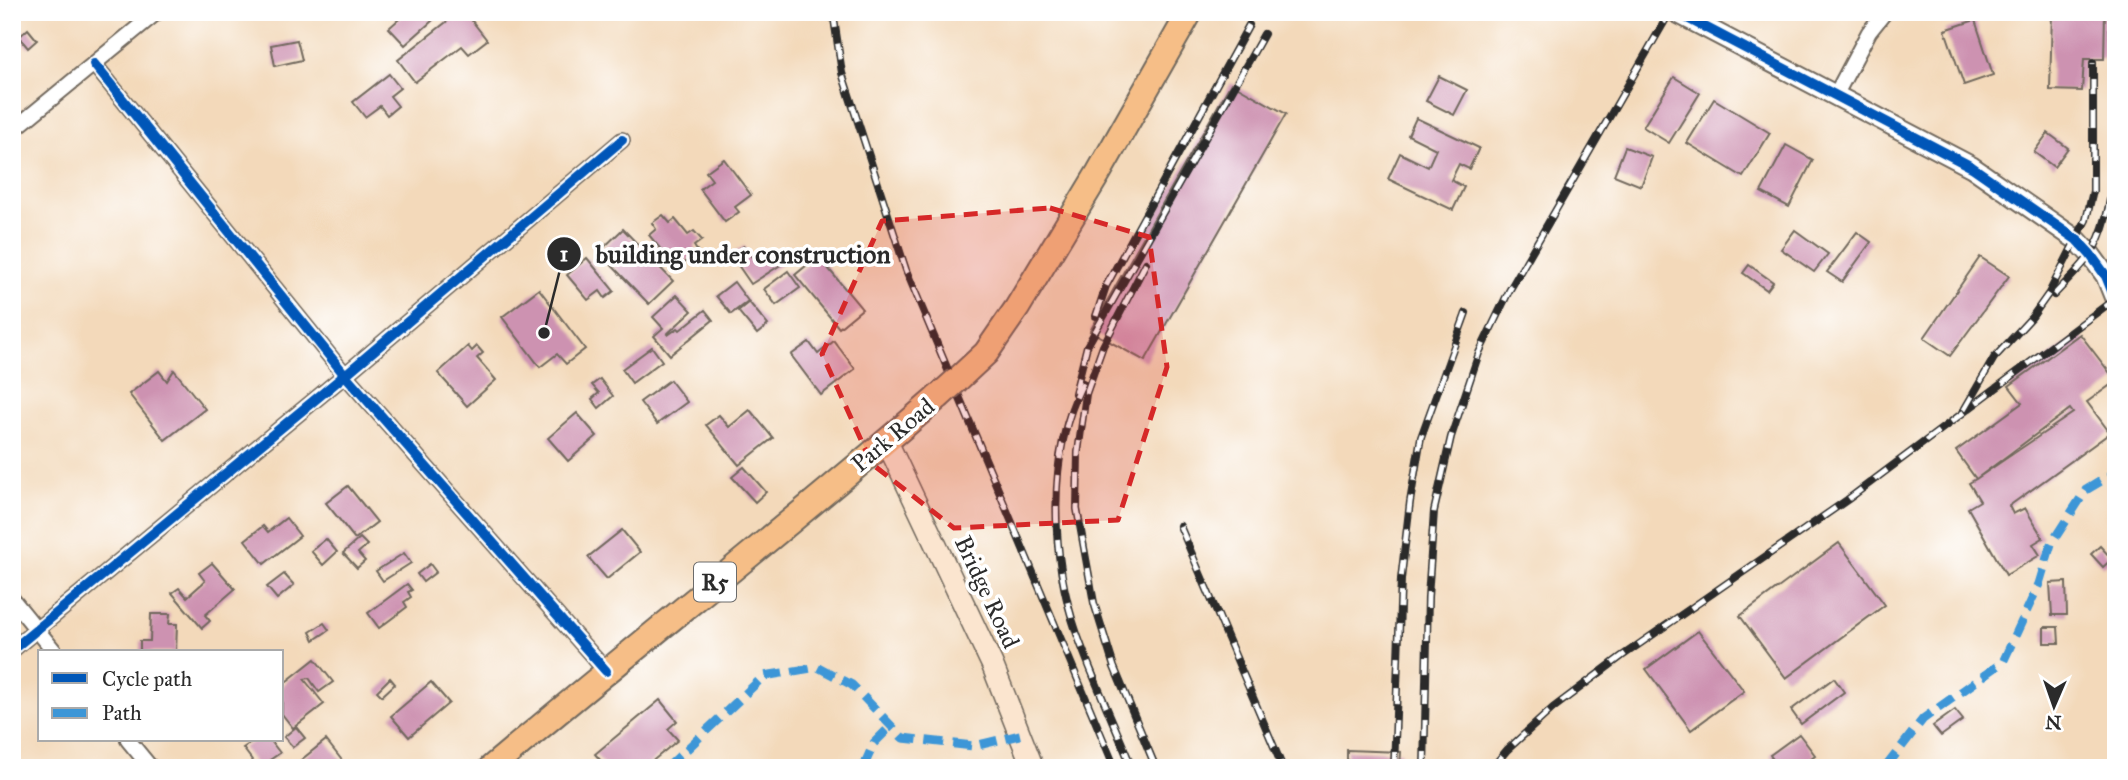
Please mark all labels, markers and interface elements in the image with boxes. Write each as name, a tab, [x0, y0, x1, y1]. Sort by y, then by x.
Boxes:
callout: building under construction	[546, 231, 904, 278]
text: building under construction	[595, 238, 890, 271]
text: 1	[560, 241, 568, 267]
street label: Park Road	[845, 391, 941, 479]
street label: Bridge Road	[948, 531, 1026, 653]
road number: R5	[694, 562, 736, 602]
legend	[38, 650, 284, 742]
text: Cycle path	[102, 666, 193, 692]
north arrow	[2020, 672, 2090, 742]
text: Path	[102, 700, 142, 726]
text: N	[2045, 711, 2062, 734]

